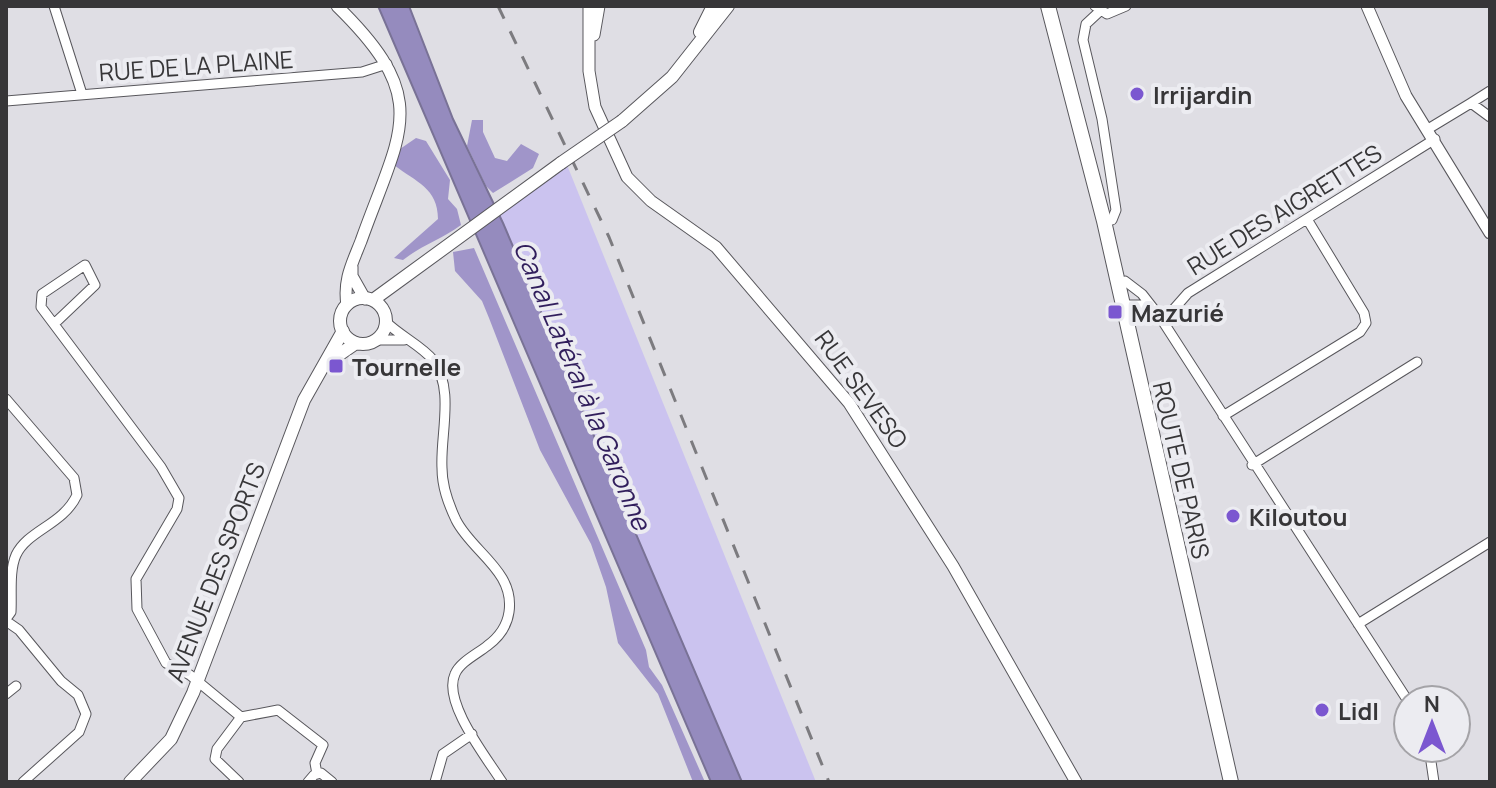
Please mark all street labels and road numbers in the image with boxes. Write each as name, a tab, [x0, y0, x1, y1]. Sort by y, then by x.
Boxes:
street label: RUE DE LA PLAINE	[98, 42, 294, 88]
street label: RUE DES AIGRETTES	[1180, 136, 1388, 282]
street label: RUE SEVESO	[808, 323, 916, 455]
street label: ROUTE DE PARIS	[1146, 378, 1218, 562]
street label: AVENUE DES SPORTS	[158, 457, 272, 687]

